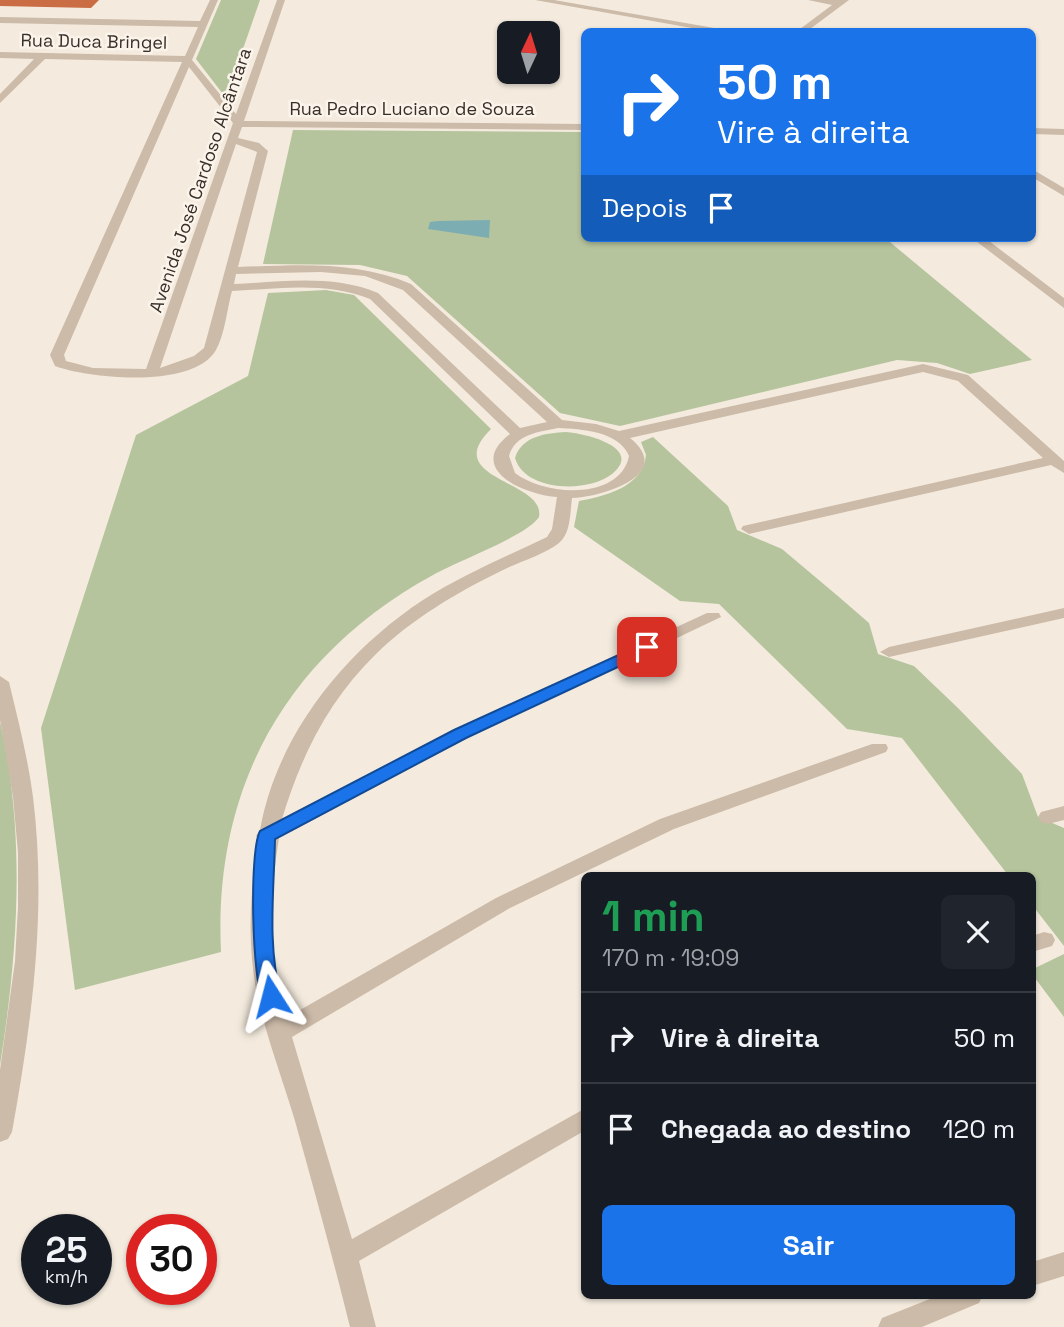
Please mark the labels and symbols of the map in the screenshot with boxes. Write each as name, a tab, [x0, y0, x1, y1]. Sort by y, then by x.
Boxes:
north arrow	[497, 21, 560, 84]
street label: Rua Duca Bringel	[20, 28, 168, 54]
street label: Avenida José Cardoso Alcântara	[144, 45, 256, 315]
street label: Rua Pedro Luciano de Souza	[289, 97, 535, 120]
pin	[617, 617, 677, 677]
position arrow	[234, 959, 308, 1033]
speed limit sign: 30	[126, 1214, 217, 1305]

